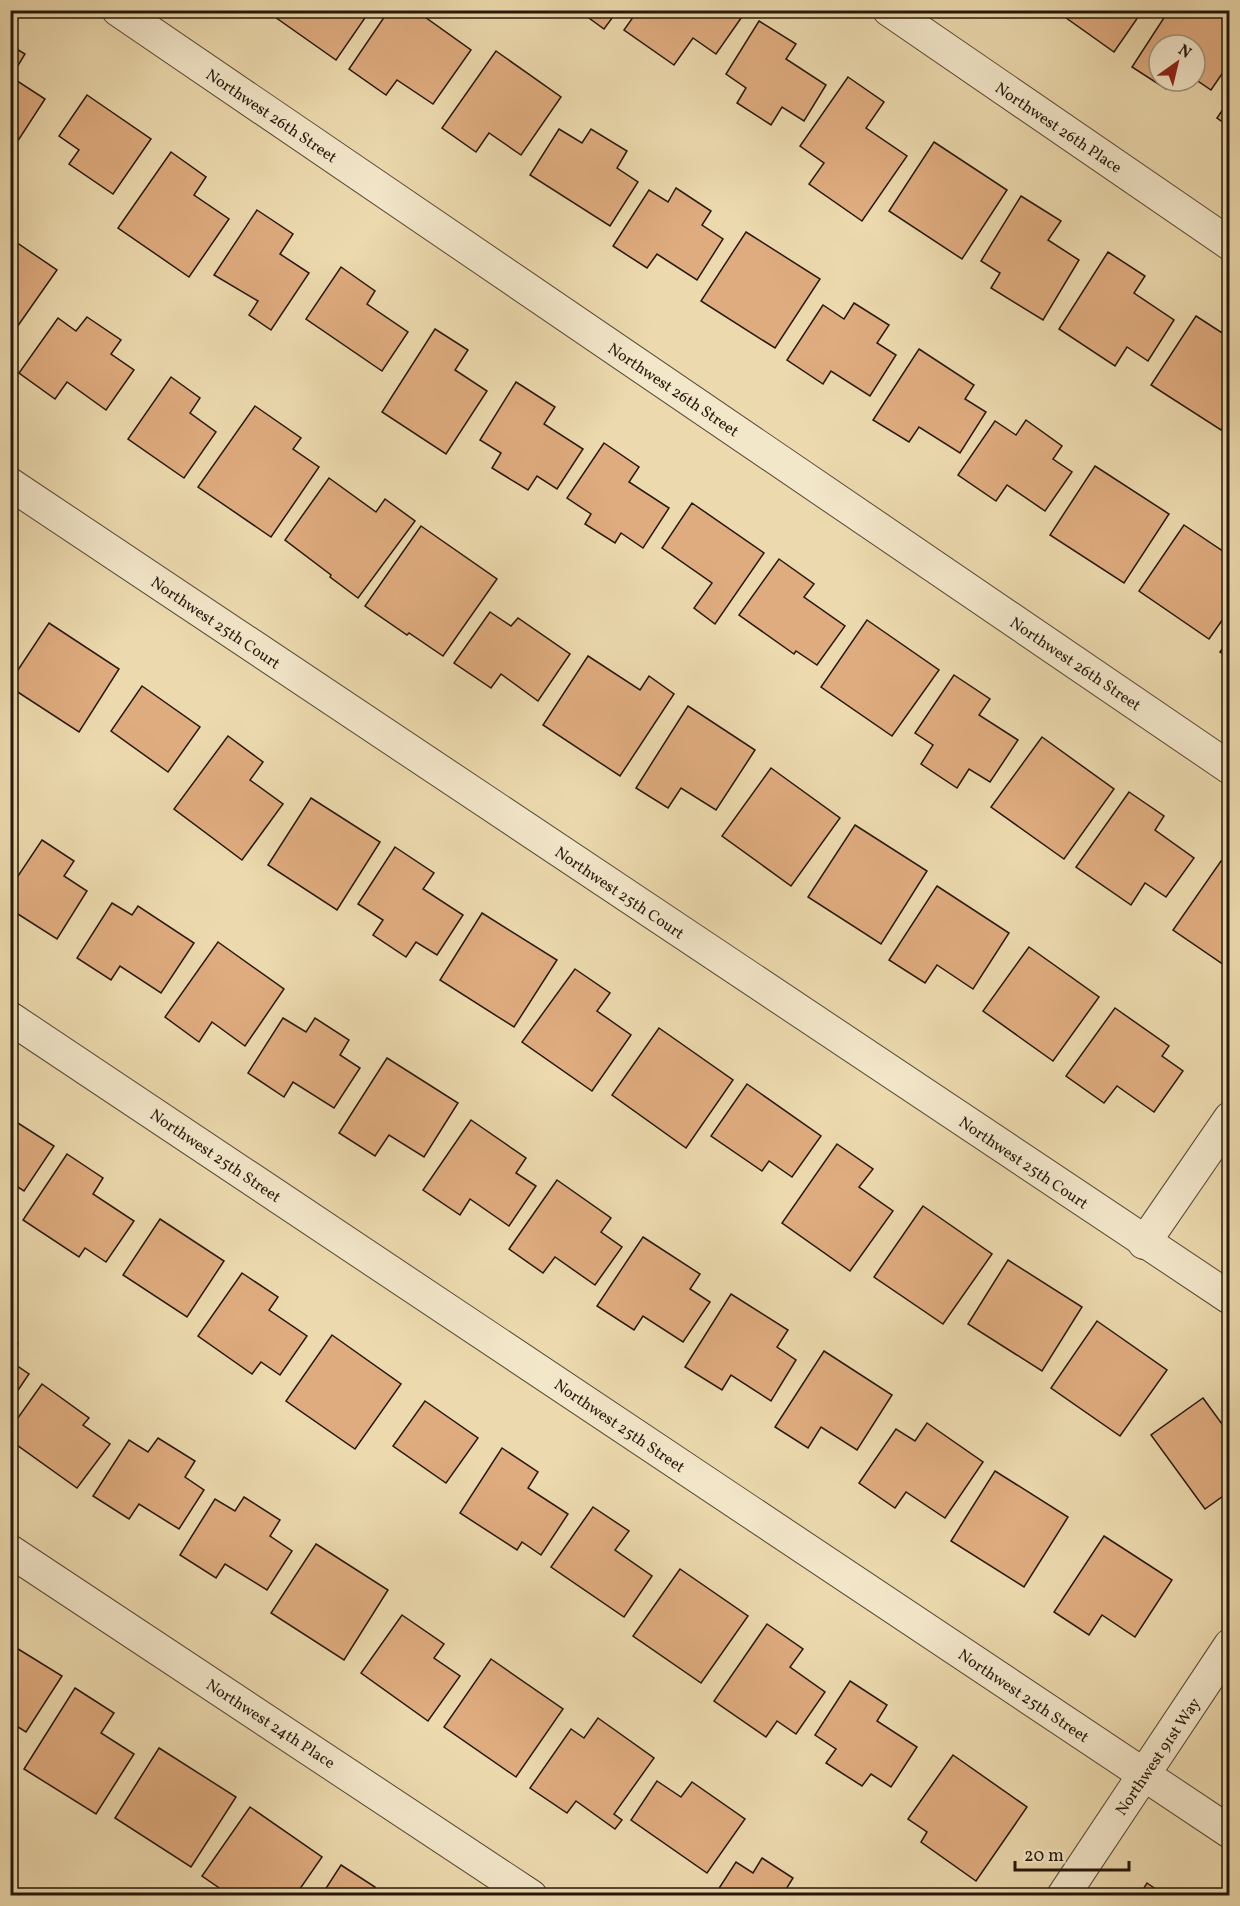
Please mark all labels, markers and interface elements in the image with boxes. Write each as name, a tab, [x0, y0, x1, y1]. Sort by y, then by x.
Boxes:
north arrow	[1147, 33, 1207, 93]
text: N	[1173, 40, 1196, 65]
street label: Northwest 26th Street	[201, 64, 341, 169]
street label: Northwest 26th Place	[990, 78, 1126, 179]
street label: Northwest 26th Street	[603, 338, 743, 443]
street label: Northwest 25th Court	[146, 572, 284, 675]
street label: Northwest 26th Street	[1005, 612, 1145, 717]
street label: Northwest 25th Court	[550, 842, 688, 945]
street label: Northwest 25th Street	[145, 1105, 285, 1209]
street label: Northwest 25th Court	[954, 1112, 1092, 1215]
street label: Northwest 25th Street	[549, 1375, 689, 1479]
street label: Northwest 25th Street	[953, 1645, 1093, 1749]
street label: Northwest 24th Place	[201, 1675, 339, 1775]
street label: Northwest 91st Way	[1111, 1694, 1207, 1820]
scale bar	[1015, 1834, 1129, 1872]
text: 20 m	[1024, 1844, 1064, 1869]

